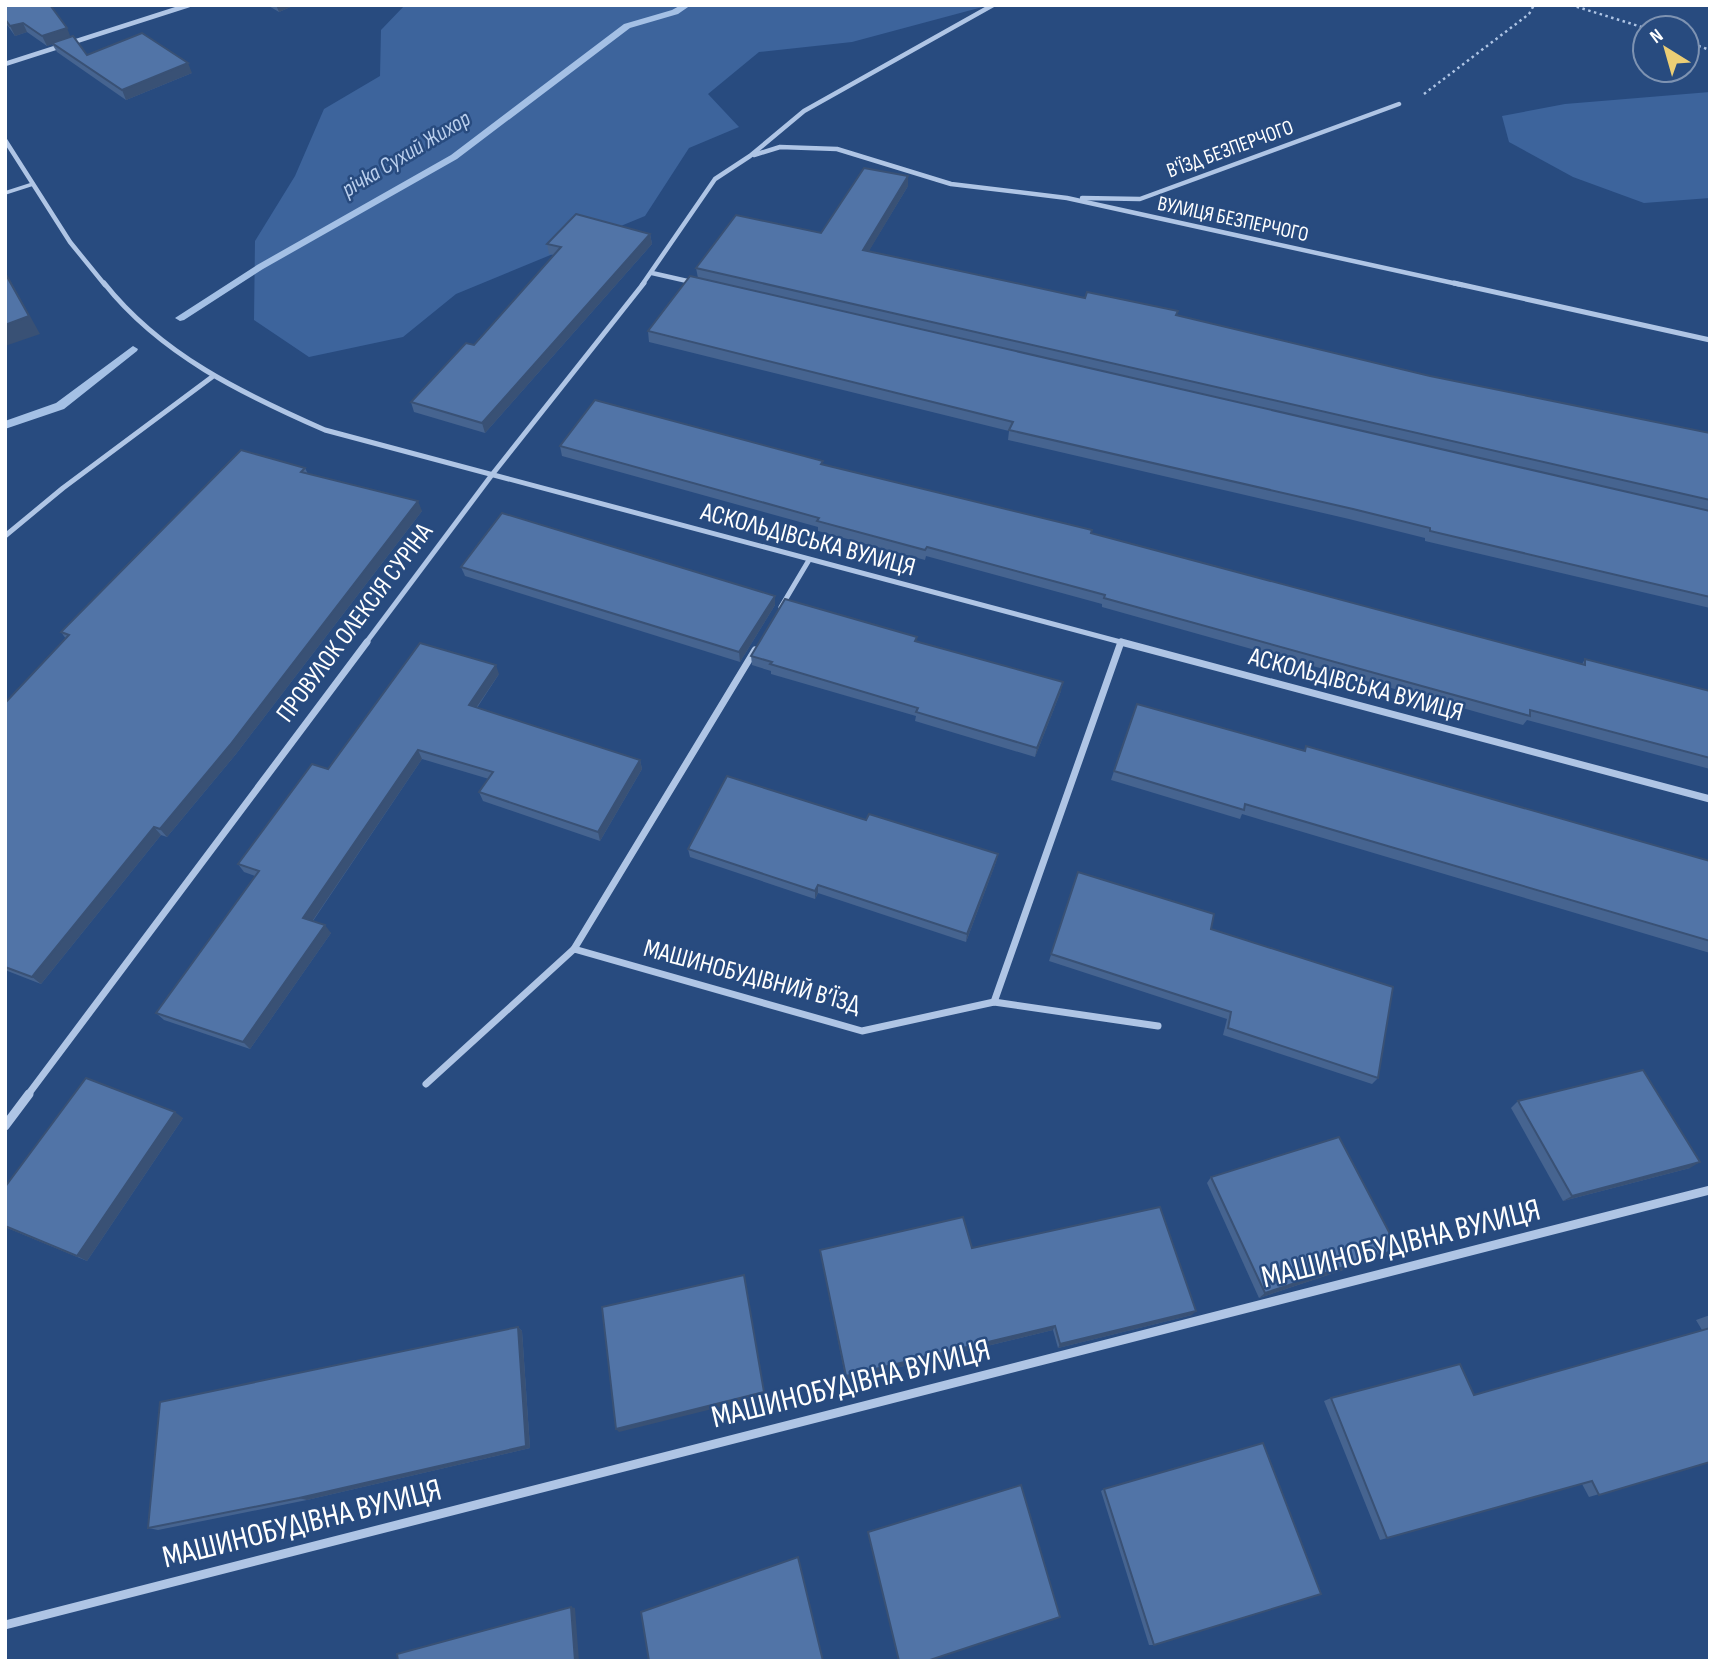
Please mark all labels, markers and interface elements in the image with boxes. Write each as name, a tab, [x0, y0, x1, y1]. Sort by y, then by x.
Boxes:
north arrow	[1631, 14, 1701, 84]
text: N	[1646, 24, 1668, 49]
water label: річка Сухий Жихор	[336, 104, 476, 204]
street label: В'ЇЗД БЕЗПЕРЧОГО	[1163, 115, 1297, 183]
street label: ВУЛИЦЯ БЕЗПЕРЧОГО	[1155, 191, 1311, 247]
street label: АСКОЛЬДІВСЬКА ВУЛИЦЯ	[697, 496, 919, 584]
street label: ПРОВУЛОК ОЛЕКСІЯ СУРІНА	[270, 517, 440, 729]
street label: АСКОЛЬДІВСЬКА ВУЛИЦЯ	[1245, 641, 1467, 729]
street label: МАШИНОБУДІВНИЙ В’ЇЗД	[640, 933, 864, 1021]
street label: МАШИНОБУДІВНА ВУЛИЦЯ	[1257, 1190, 1545, 1298]
street label: МАШИНОБУДІВНА ВУЛИЦЯ	[707, 1330, 995, 1438]
street label: МАШИНОБУДІВНА ВУЛИЦЯ	[158, 1470, 446, 1578]

